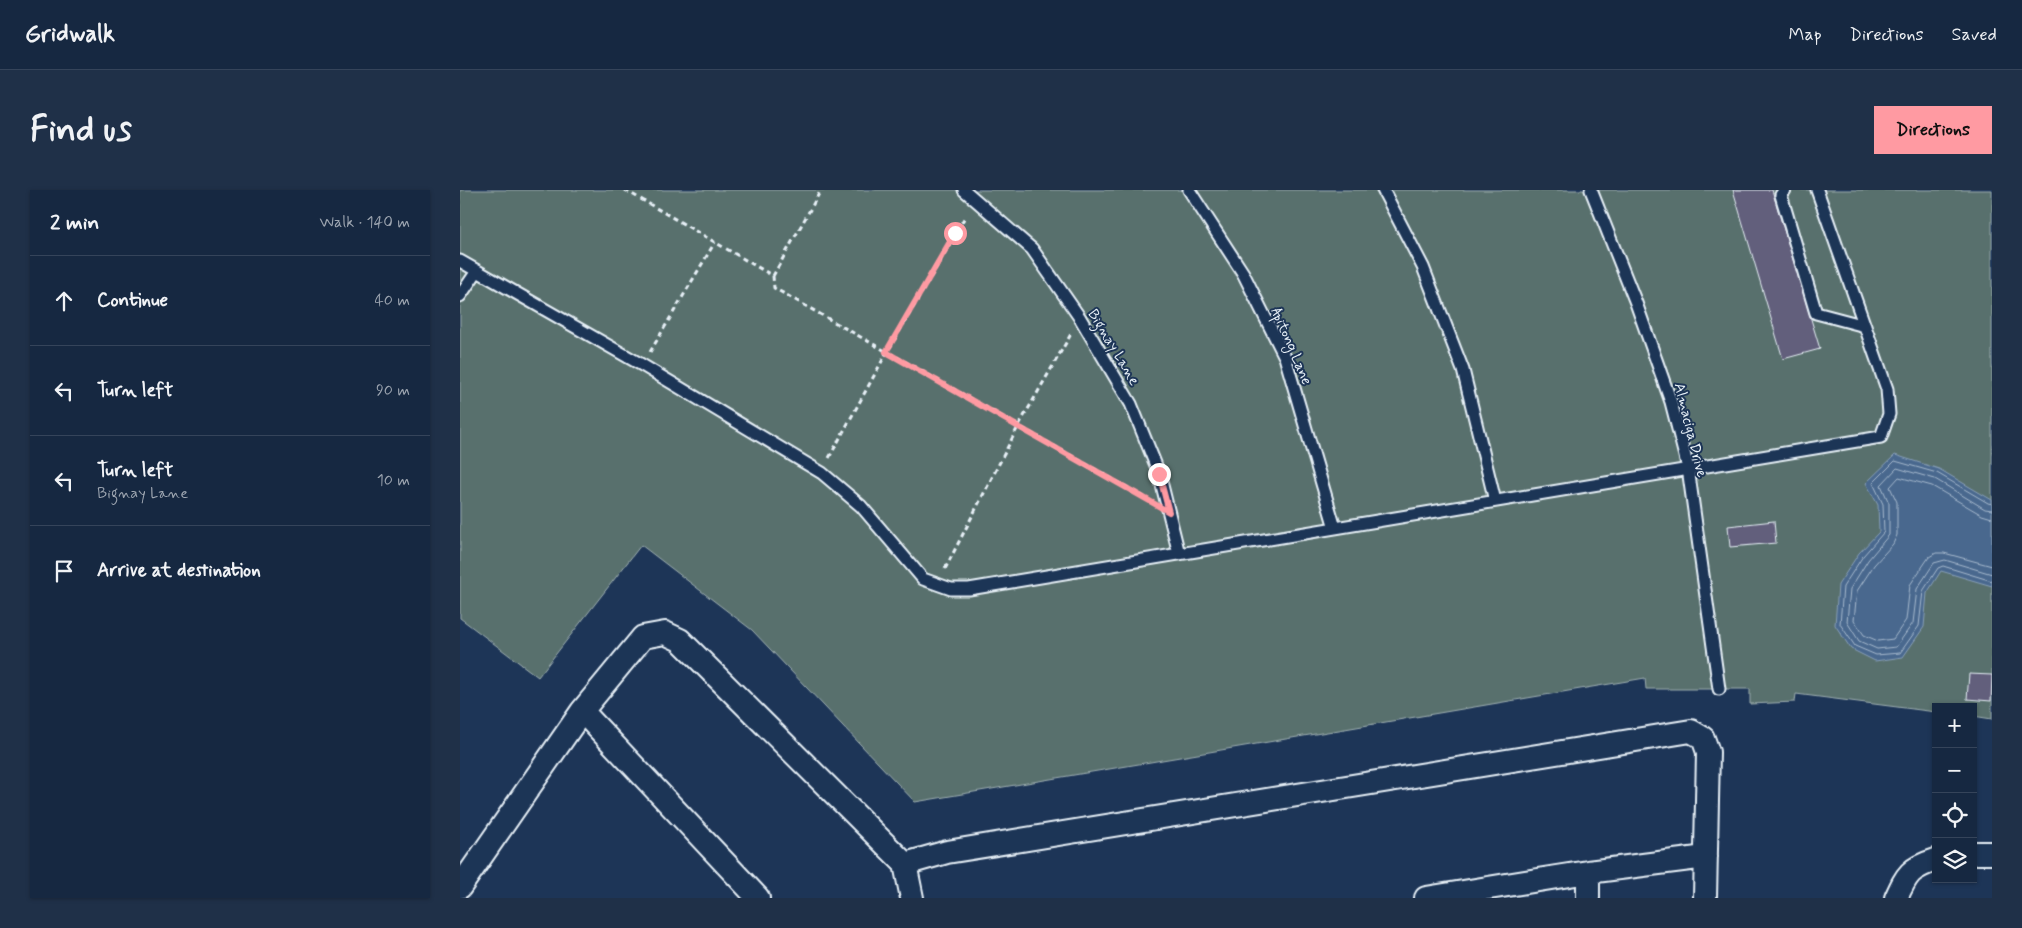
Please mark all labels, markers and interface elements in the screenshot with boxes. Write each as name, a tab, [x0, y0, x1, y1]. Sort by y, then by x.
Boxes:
text: Gridwalk	[25, 19, 115, 50]
text: Map	[1789, 23, 1822, 47]
text: Directions	[1850, 23, 1924, 47]
text: Saved	[1952, 23, 1997, 47]
button: Directions	[1874, 106, 1992, 154]
text: Find us	[30, 107, 132, 153]
text: 2 min	[50, 209, 99, 237]
text: Walk · 140 m	[320, 212, 410, 233]
route start	[944, 222, 967, 245]
icon: ahead	[50, 287, 78, 315]
text: Continue	[97, 288, 168, 313]
text: 40 m	[374, 290, 410, 311]
street label: Apitong Lane	[1265, 305, 1316, 389]
street label: Bignay Lane	[1082, 306, 1144, 390]
icon: left	[50, 377, 78, 405]
text: Turn left	[97, 378, 173, 403]
text: 90 m	[376, 380, 410, 401]
street label: Almaciga Drive	[1669, 381, 1711, 480]
text: Turn left	[97, 458, 173, 483]
route end	[1148, 463, 1171, 486]
icon: left	[50, 467, 78, 495]
text: 10 m	[377, 470, 410, 491]
text: Bignay Lane	[97, 483, 188, 504]
icon: arrive	[50, 557, 78, 585]
text: Arrive at destination	[97, 558, 261, 583]
map controls	[1932, 703, 1977, 883]
button: +	[1932, 703, 1977, 748]
button: −	[1932, 748, 1977, 793]
button: locate	[1932, 793, 1977, 838]
button: layers	[1932, 838, 1977, 883]

